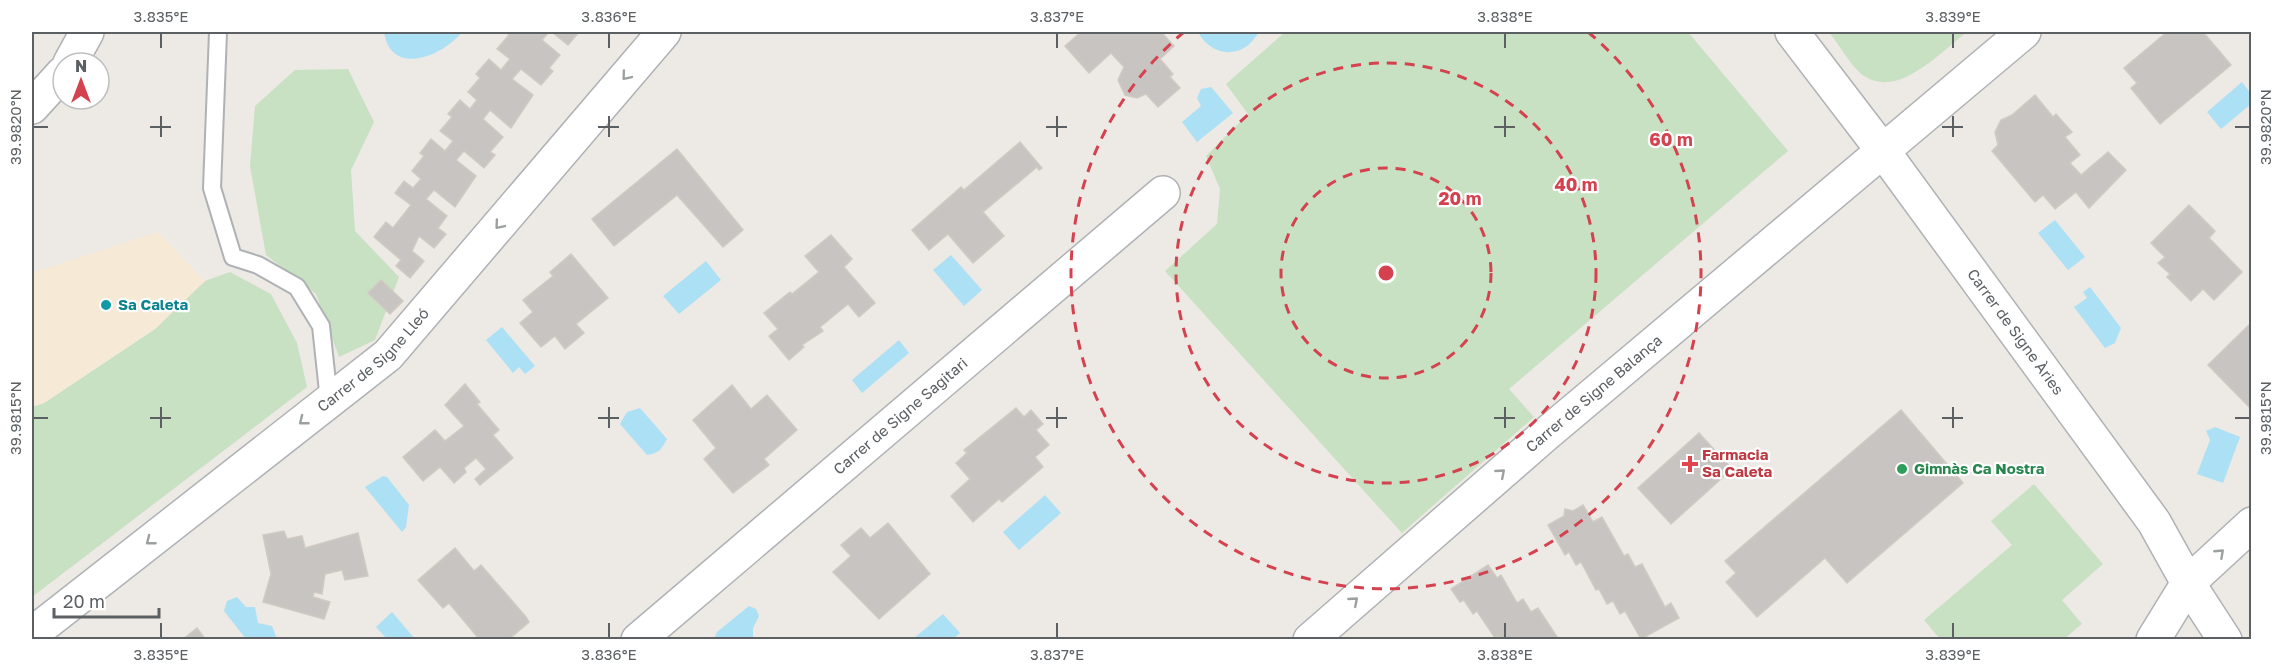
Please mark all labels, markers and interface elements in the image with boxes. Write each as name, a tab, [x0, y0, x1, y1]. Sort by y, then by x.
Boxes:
text: 3.835°E	[134, 7, 188, 25]
text: 3.836°E	[581, 7, 637, 25]
text: 3.837°E	[1030, 7, 1084, 25]
text: 3.838°E	[1477, 7, 1533, 25]
text: 3.839°E	[1925, 7, 1981, 25]
north arrow	[51, 51, 111, 111]
text: N	[75, 56, 87, 76]
one-way arrow	[622, 69, 633, 80]
text: 39.9820°N	[6, 89, 24, 165]
text: 39.9820°N	[2256, 89, 2274, 165]
text: 60 m	[1649, 128, 1693, 150]
text: 40 m	[1554, 173, 1598, 195]
text: 20 m	[1439, 187, 1481, 209]
one-way arrow	[496, 218, 507, 229]
centre of rings	[1376, 263, 1396, 283]
street label: Carrer de Signe Àries	[1964, 265, 2068, 398]
place label: Sa Caleta	[118, 295, 189, 313]
marker: Sa Caleta	[99, 298, 113, 312]
street label: Carrer de Signe Lleó	[313, 304, 432, 415]
street label: Carrer de Signe Balança	[1522, 330, 1665, 456]
street label: Carrer de Signe Sagitari	[829, 353, 971, 478]
text: 39.9815°N	[6, 381, 24, 455]
text: 39.9815°N	[2256, 381, 2274, 455]
one-way arrow	[299, 413, 310, 424]
place label: Farmacia Sa Caleta	[1702, 445, 1773, 480]
marker: Farmacia Sa Caleta	[1683, 457, 1697, 471]
place label: Gimnàs Ca Nostra	[1914, 459, 2045, 477]
marker: Gimnàs Ca Nostra	[1895, 462, 1909, 476]
one-way arrow	[1494, 469, 1505, 480]
one-way arrow	[145, 534, 156, 545]
one-way arrow	[2213, 549, 2224, 560]
scale bar	[54, 581, 159, 619]
text: 20 m	[63, 590, 105, 612]
one-way arrow	[1347, 597, 1358, 608]
text: 3.835°E	[134, 645, 188, 663]
text: 3.836°E	[581, 645, 637, 663]
text: 3.837°E	[1030, 645, 1084, 663]
text: 3.838°E	[1477, 645, 1533, 663]
text: 3.839°E	[1925, 645, 1981, 663]

